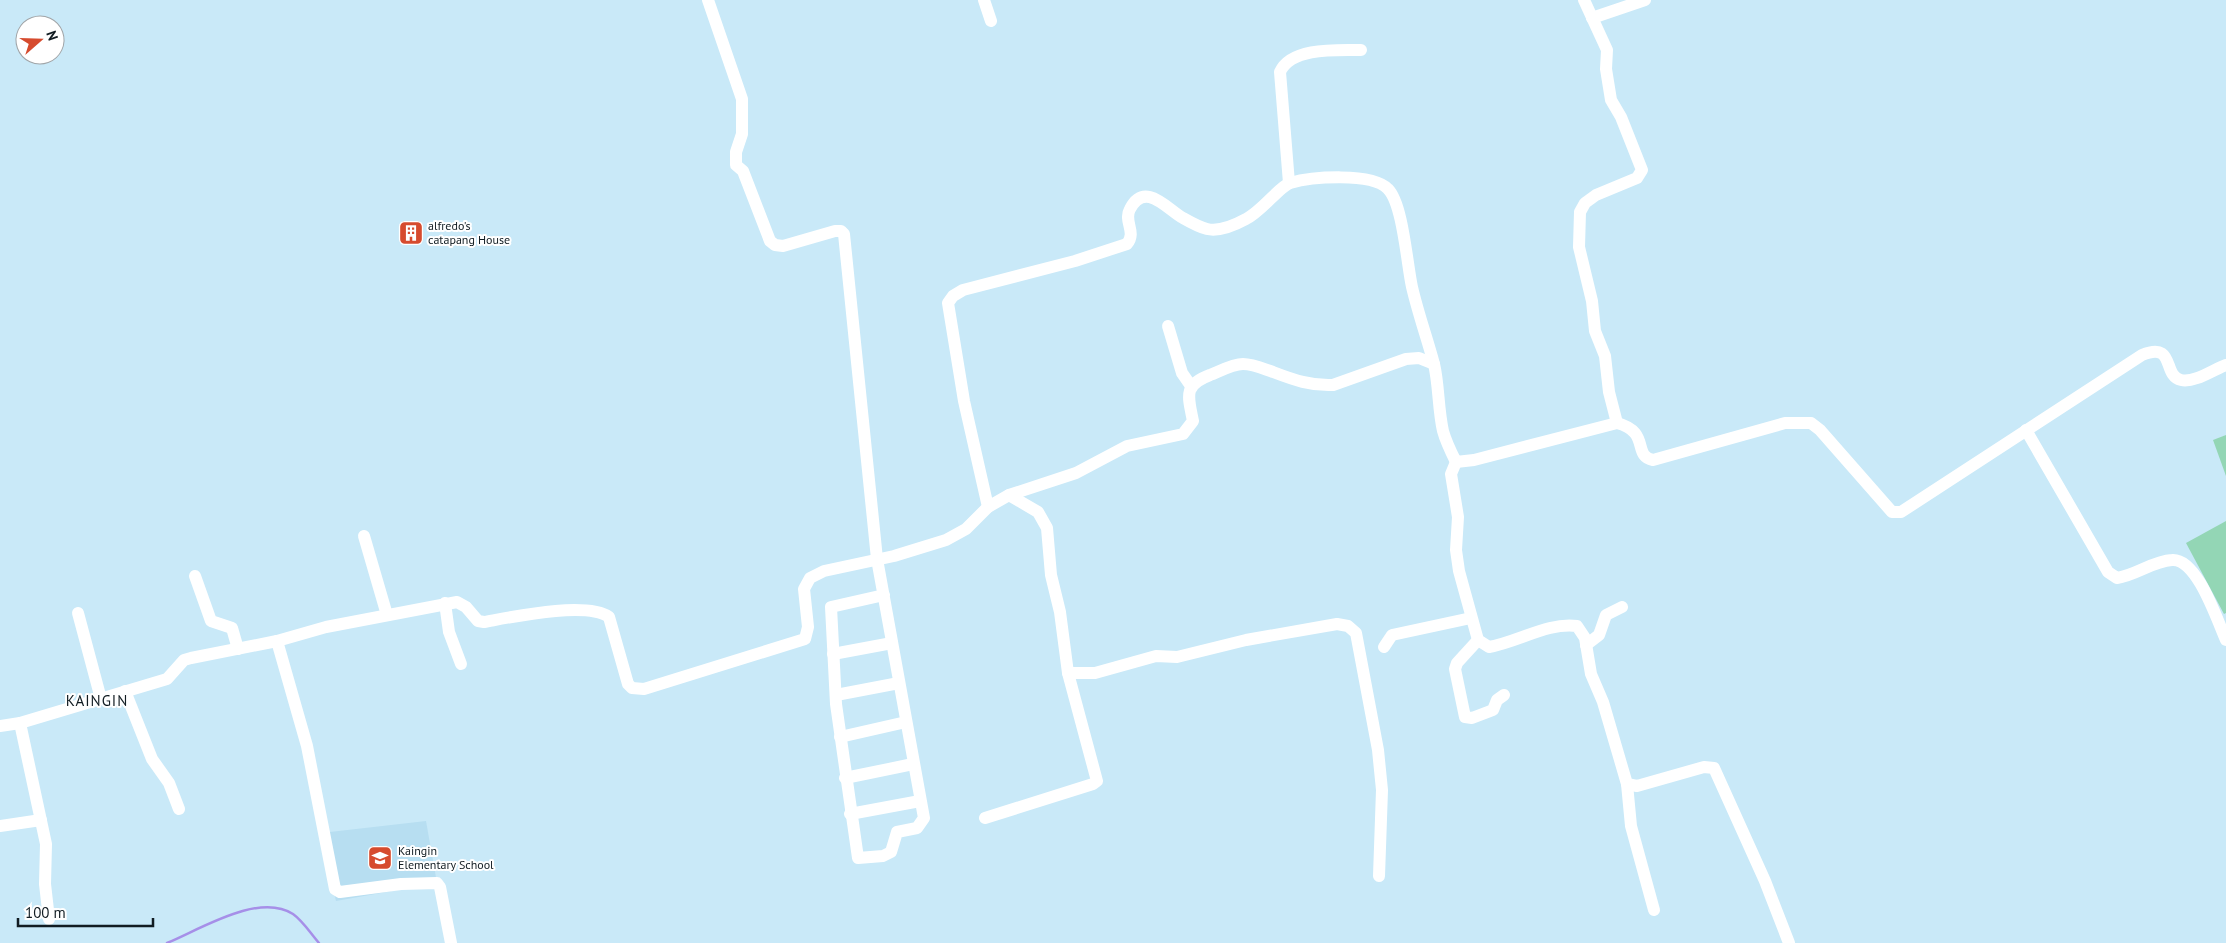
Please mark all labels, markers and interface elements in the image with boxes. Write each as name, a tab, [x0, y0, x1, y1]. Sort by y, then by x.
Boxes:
north arrow	[15, 15, 65, 65]
text: N	[42, 28, 62, 43]
place label: alfredo's catapang House	[428, 218, 510, 247]
building icon: alfredo's catapang House	[398, 220, 424, 246]
district label: KAINGIN	[66, 691, 128, 710]
place label: Kaingin Elementary School	[398, 843, 494, 872]
school or university icon: Kaingin Elementary School	[367, 845, 393, 871]
scale bar	[18, 896, 152, 928]
text: 100 m	[25, 903, 66, 922]

